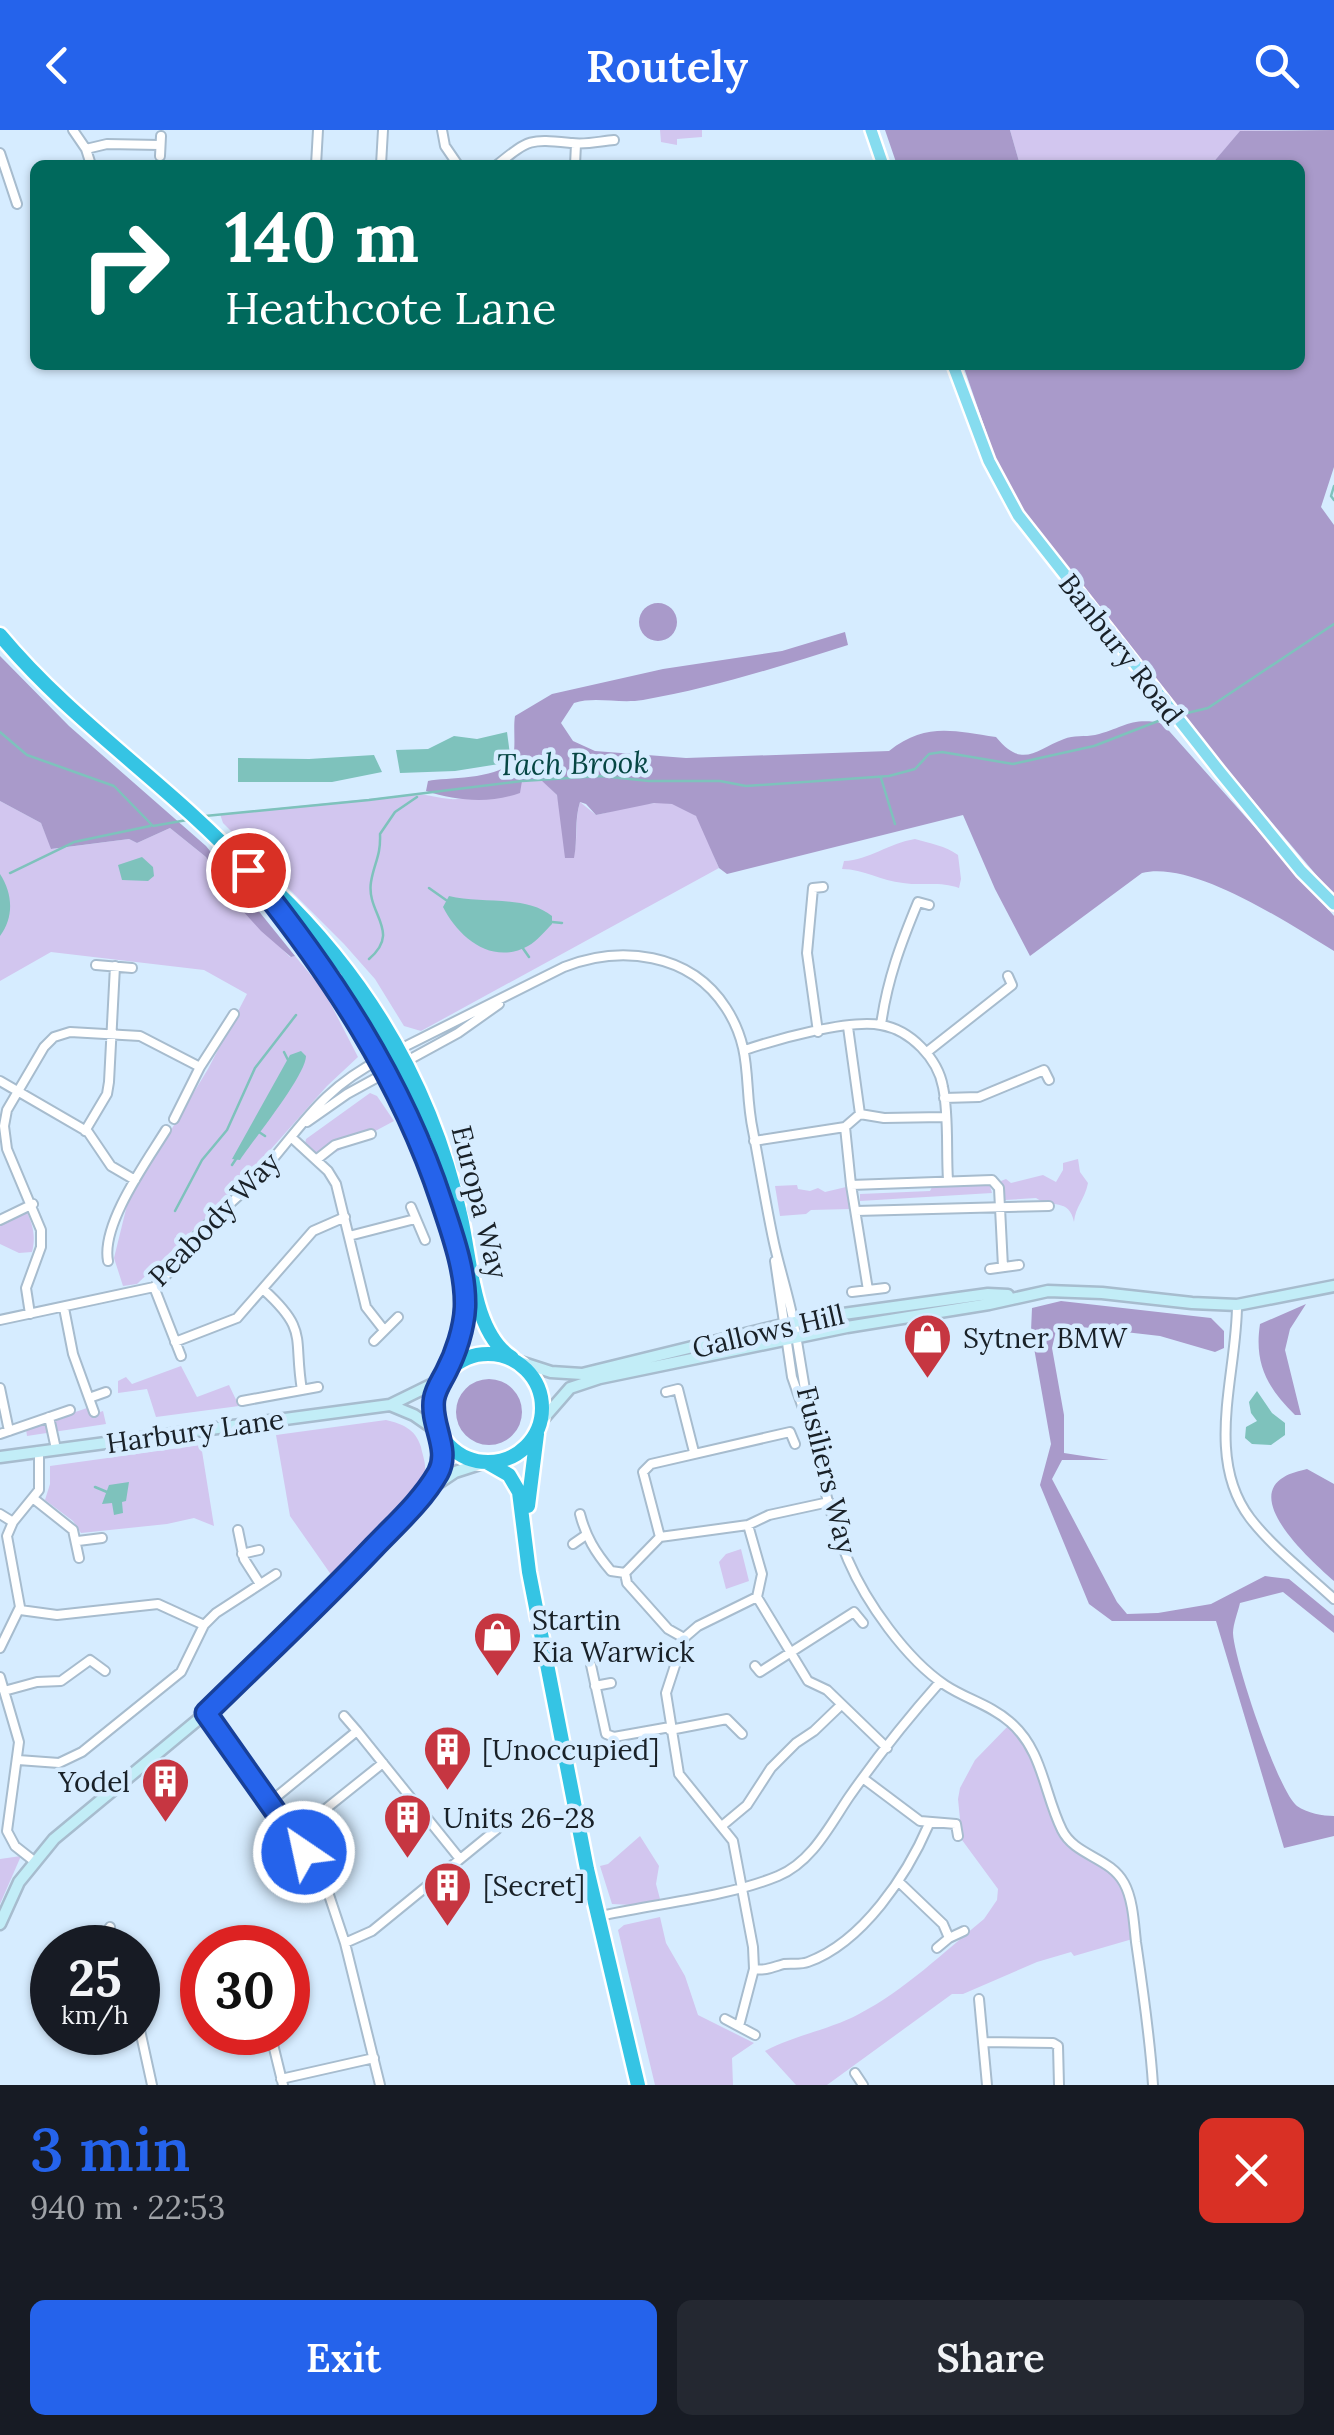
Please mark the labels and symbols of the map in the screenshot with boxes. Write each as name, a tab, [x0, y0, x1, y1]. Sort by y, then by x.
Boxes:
street label: Banbury Road	[1051, 566, 1191, 732]
water label: Tach Brook	[497, 743, 649, 783]
pin	[206, 828, 291, 913]
street label: Europa Way	[444, 1122, 516, 1282]
street label: Peabody Way	[141, 1144, 287, 1294]
street label: Gallows Hill	[689, 1296, 847, 1366]
shop icon: Sytner BMW	[902, 1312, 954, 1380]
place label: Sytner BMW	[963, 1320, 1128, 1356]
street label: Fusiliers Way	[789, 1382, 865, 1558]
street label: Harbury Lane	[104, 1401, 286, 1461]
place label: Startin Kia Warwick	[532, 1602, 695, 1670]
shop icon: Startin Kia Warwick	[471, 1610, 523, 1678]
building icon: [Unoccupied]	[421, 1724, 473, 1792]
place label: [Unoccupied]	[482, 1732, 659, 1768]
building icon: Yodel	[139, 1756, 191, 1824]
place label: Yodel	[57, 1764, 130, 1800]
building icon: Units 26-28	[382, 1792, 434, 1860]
position arrow	[252, 1800, 356, 1904]
place label: Units 26-28	[443, 1800, 595, 1836]
building icon: [Secret]	[422, 1860, 474, 1928]
place label: [Secret]	[483, 1868, 585, 1904]
speed limit sign: 30	[180, 1925, 310, 2055]

